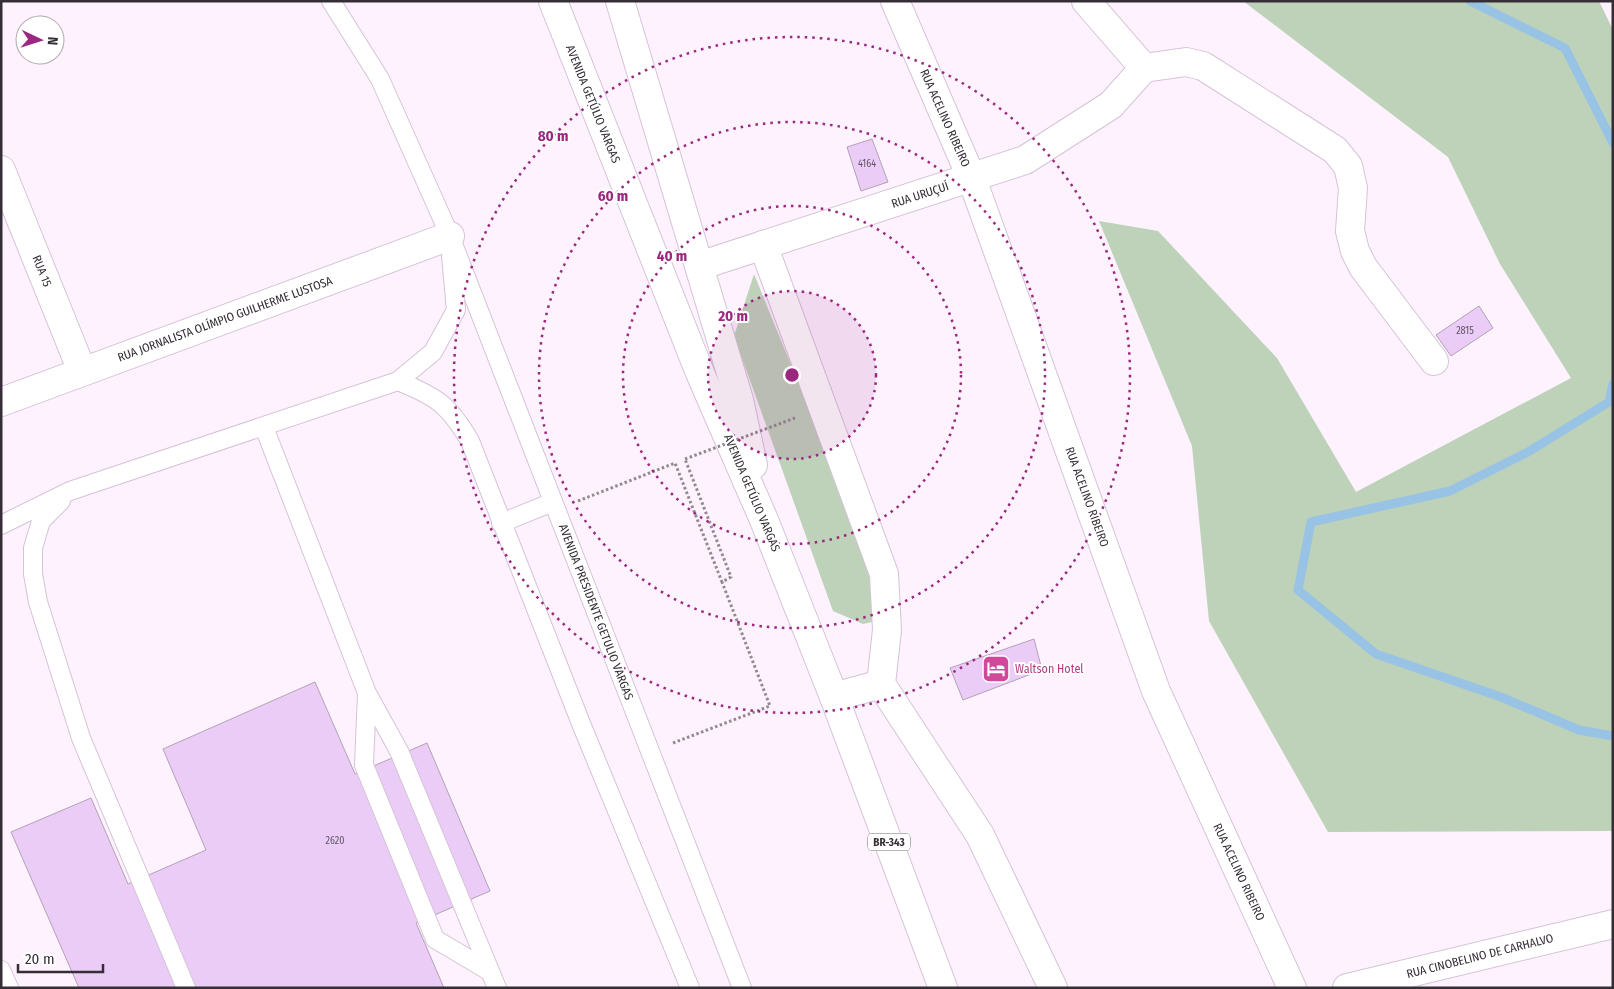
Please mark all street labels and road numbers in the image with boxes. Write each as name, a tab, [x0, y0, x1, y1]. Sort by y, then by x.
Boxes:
street label: AVENIDA GETÚLIO VARGAS	[563, 43, 624, 165]
street label: RUA ACELINO RIBEIRO	[917, 67, 973, 169]
street label: RUA URUÇUÍ	[889, 178, 950, 211]
street label: RUA 15	[29, 253, 55, 289]
street label: RUA JORNALISTA OLÍMPIO GUILHERME LUSTOSA	[115, 272, 335, 364]
street label: AVENIDA GETÚLIO VARGAS	[721, 432, 784, 554]
street label: RUA ACELINO RIBEIRO	[1062, 445, 1112, 549]
street label: AVENIDA PRESIDENTE GETULIO VARGAS	[556, 522, 636, 702]
street label: RUA ACELINO RIBEIRO	[1210, 821, 1268, 923]
road number: BR-343	[868, 834, 910, 850]
street label: RUA CINOBELINO DE CARHALVO	[1405, 931, 1555, 981]

